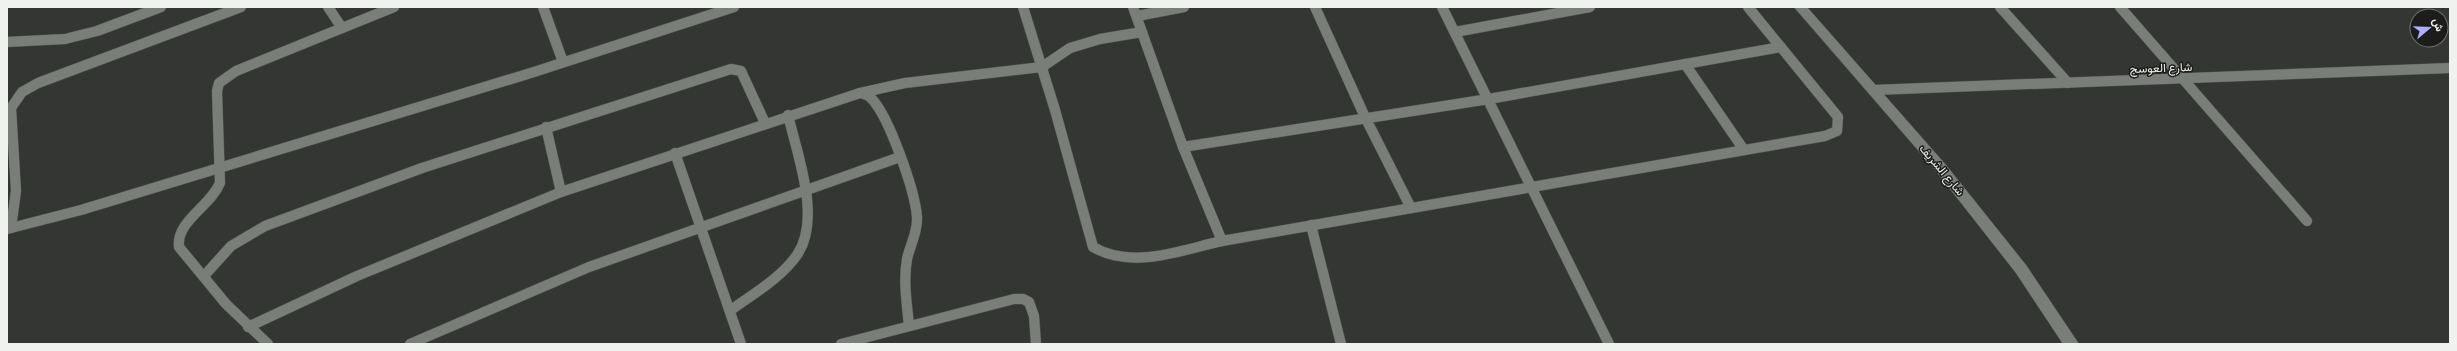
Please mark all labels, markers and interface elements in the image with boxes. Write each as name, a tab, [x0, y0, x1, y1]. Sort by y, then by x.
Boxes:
north arrow	[2409, 8, 2449, 48]
text: ش	[2429, 16, 2447, 34]
street label: شارع العوسج	[2129, 59, 2193, 78]
street label: شارع الشريف	[1915, 141, 1968, 200]

